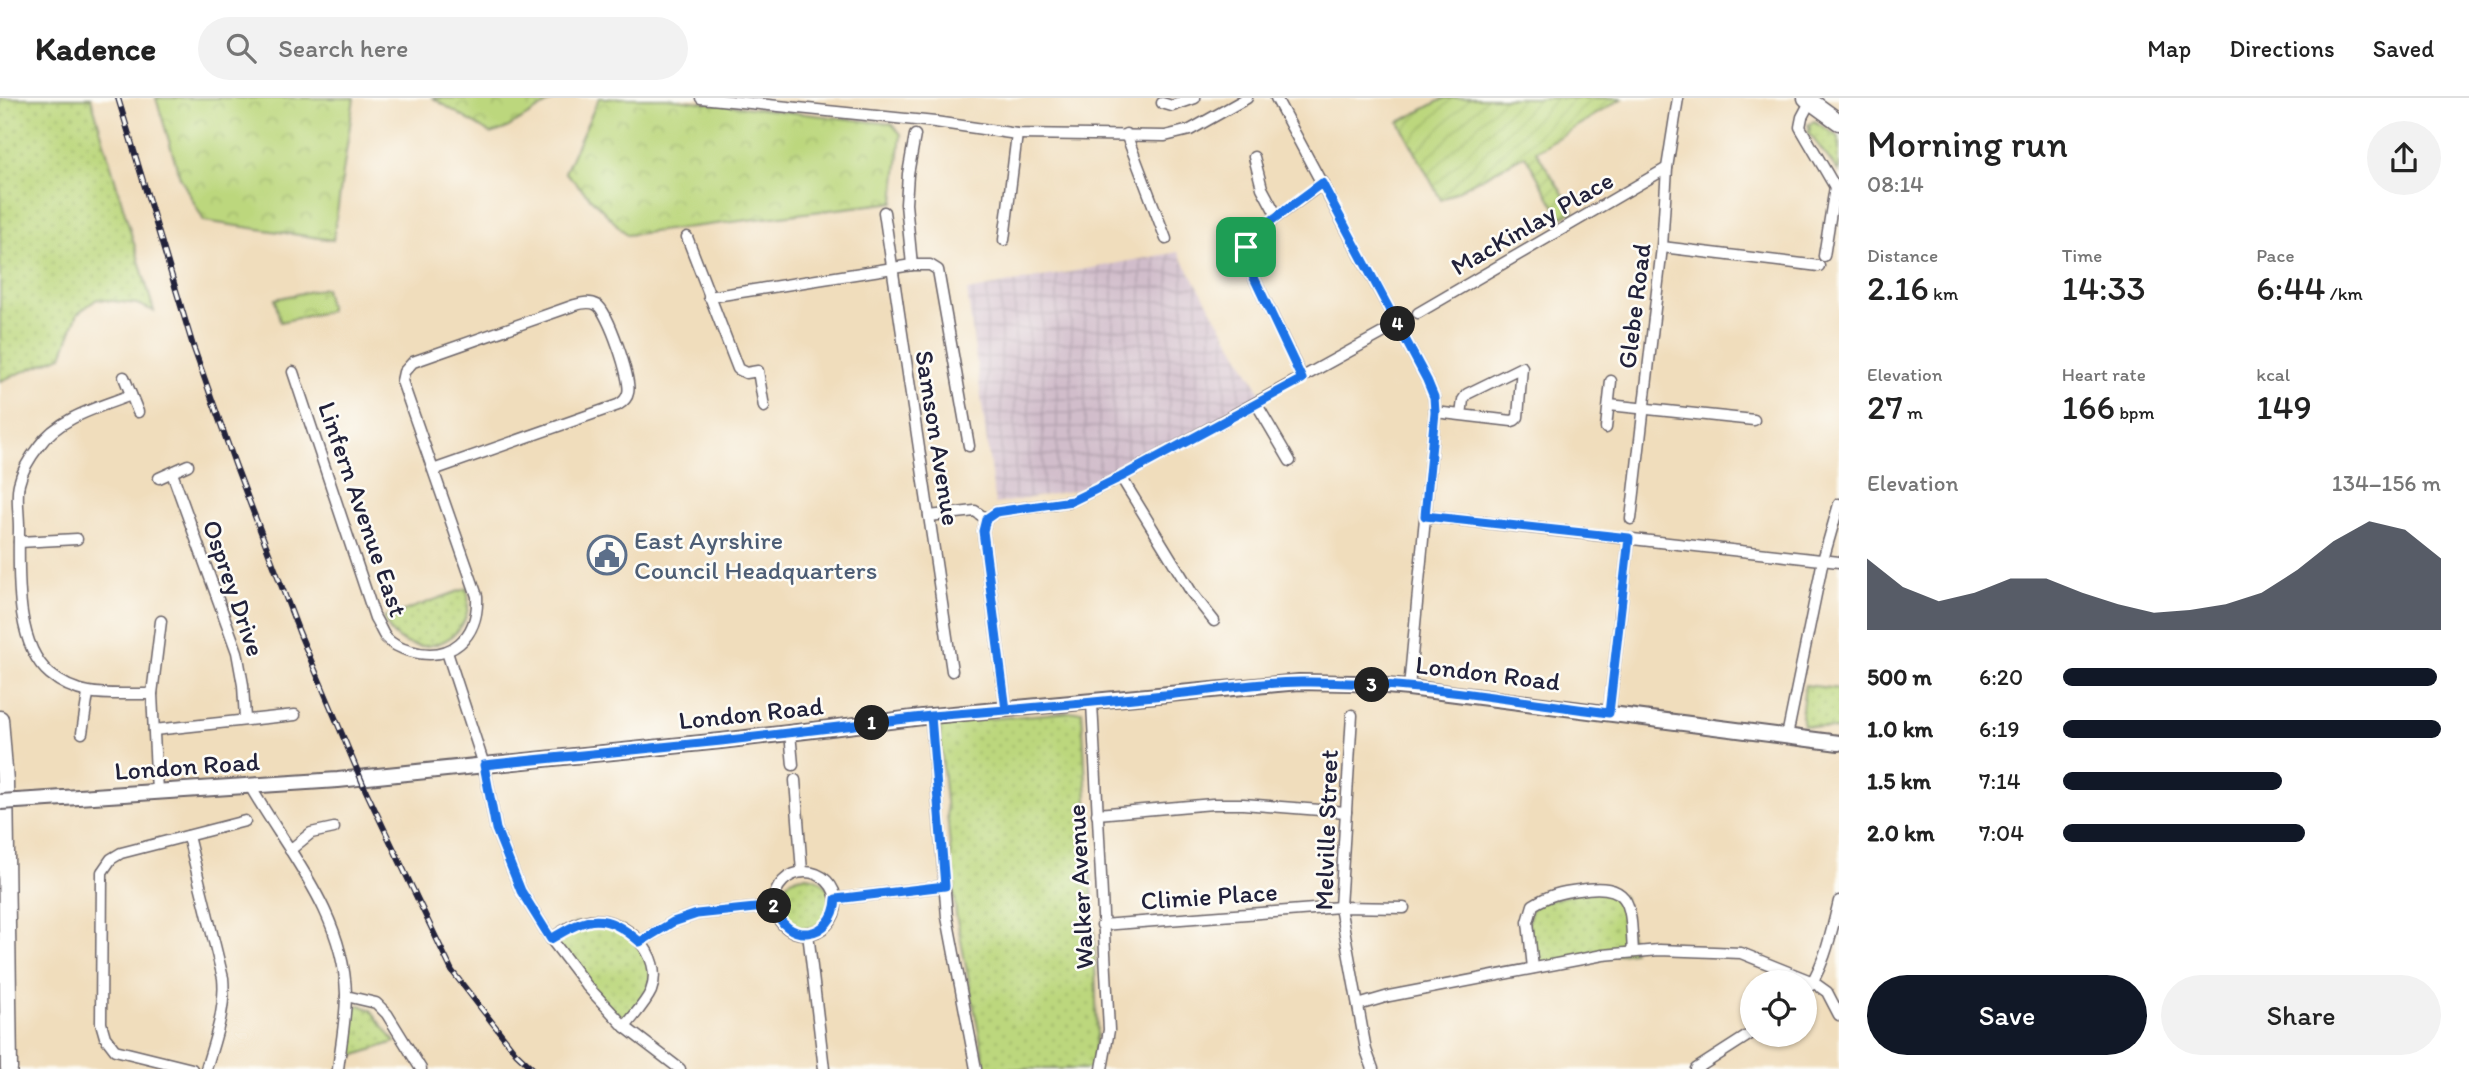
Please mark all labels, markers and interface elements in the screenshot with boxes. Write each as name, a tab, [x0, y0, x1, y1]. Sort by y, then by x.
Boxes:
search box	[198, 17, 688, 80]
text: Kadence	[35, 29, 156, 68]
icon: search	[222, 29, 260, 67]
text: Search here	[278, 32, 409, 64]
text: Map	[2147, 34, 2191, 63]
text: Directions	[2229, 34, 2335, 63]
text: Saved	[2373, 34, 2434, 63]
text: Morning run	[1867, 121, 2068, 167]
button: share	[2367, 121, 2441, 195]
street label: MacKinlay Place	[1445, 164, 1619, 282]
text: 08:14	[1867, 170, 1924, 198]
pin	[1216, 217, 1276, 277]
icon: arrive	[1227, 228, 1265, 266]
street label: Glebe Road	[1610, 241, 1658, 371]
text: Distance	[1867, 244, 1938, 267]
text: Time	[2062, 244, 2102, 267]
text: Pace	[2256, 244, 2294, 267]
text: 2.16	[1867, 267, 1929, 309]
text: 14:33	[2062, 267, 2146, 309]
text: 6:44	[2256, 267, 2326, 309]
text: km	[1929, 282, 1958, 305]
text: /km	[2326, 282, 2363, 305]
pin: 4	[1380, 306, 1416, 342]
text: 4	[1392, 312, 1403, 335]
street label: Samson Avenue	[908, 348, 968, 528]
text: Elevation	[1867, 363, 1943, 386]
text: Heart rate	[2062, 363, 2146, 386]
text: kcal	[2256, 363, 2290, 386]
text: 27	[1867, 386, 1903, 428]
text: 166	[2062, 386, 2115, 428]
text: 149	[2256, 386, 2312, 428]
street label: Linfern Avenue East	[311, 397, 415, 621]
text: m	[1903, 401, 1923, 424]
text: bpm	[2115, 401, 2154, 424]
text: Elevation	[1867, 469, 1958, 497]
text: 134–156 m	[2332, 469, 2441, 497]
street label: Osprey Drive	[196, 516, 272, 660]
place label: East Ayrshire Council Headquarters	[634, 524, 877, 586]
public building icon: East Ayrshire Council Headquarters	[586, 534, 628, 576]
street label: London Road	[1414, 648, 1563, 698]
text: 500 m	[1867, 663, 1932, 691]
text: 6:20	[1979, 663, 2023, 691]
pin: 3	[1354, 668, 1390, 702]
text: 3	[1366, 673, 1377, 696]
street label: London Road	[677, 689, 826, 737]
pin: 1	[854, 706, 890, 740]
text: 1	[867, 711, 876, 734]
text: 1.0 km	[1867, 715, 1933, 743]
text: 6:19	[1979, 715, 2020, 743]
street label: London Road	[113, 745, 261, 787]
street label: Melville Street	[1307, 749, 1345, 911]
text: 1.5 km	[1867, 767, 1931, 795]
text: 7:14	[1979, 767, 2021, 795]
street label: Walker Avenue	[1060, 804, 1100, 970]
text: 2.0 km	[1867, 819, 1935, 847]
text: 7:04	[1979, 819, 2024, 847]
street label: Climie Place	[1140, 875, 1278, 917]
pin: 2	[756, 888, 792, 924]
text: 2	[769, 894, 779, 917]
map controls	[1740, 970, 1817, 1047]
button: locate	[1740, 970, 1817, 1047]
button: Save	[1867, 975, 2147, 1055]
button: Share	[2161, 975, 2441, 1055]

